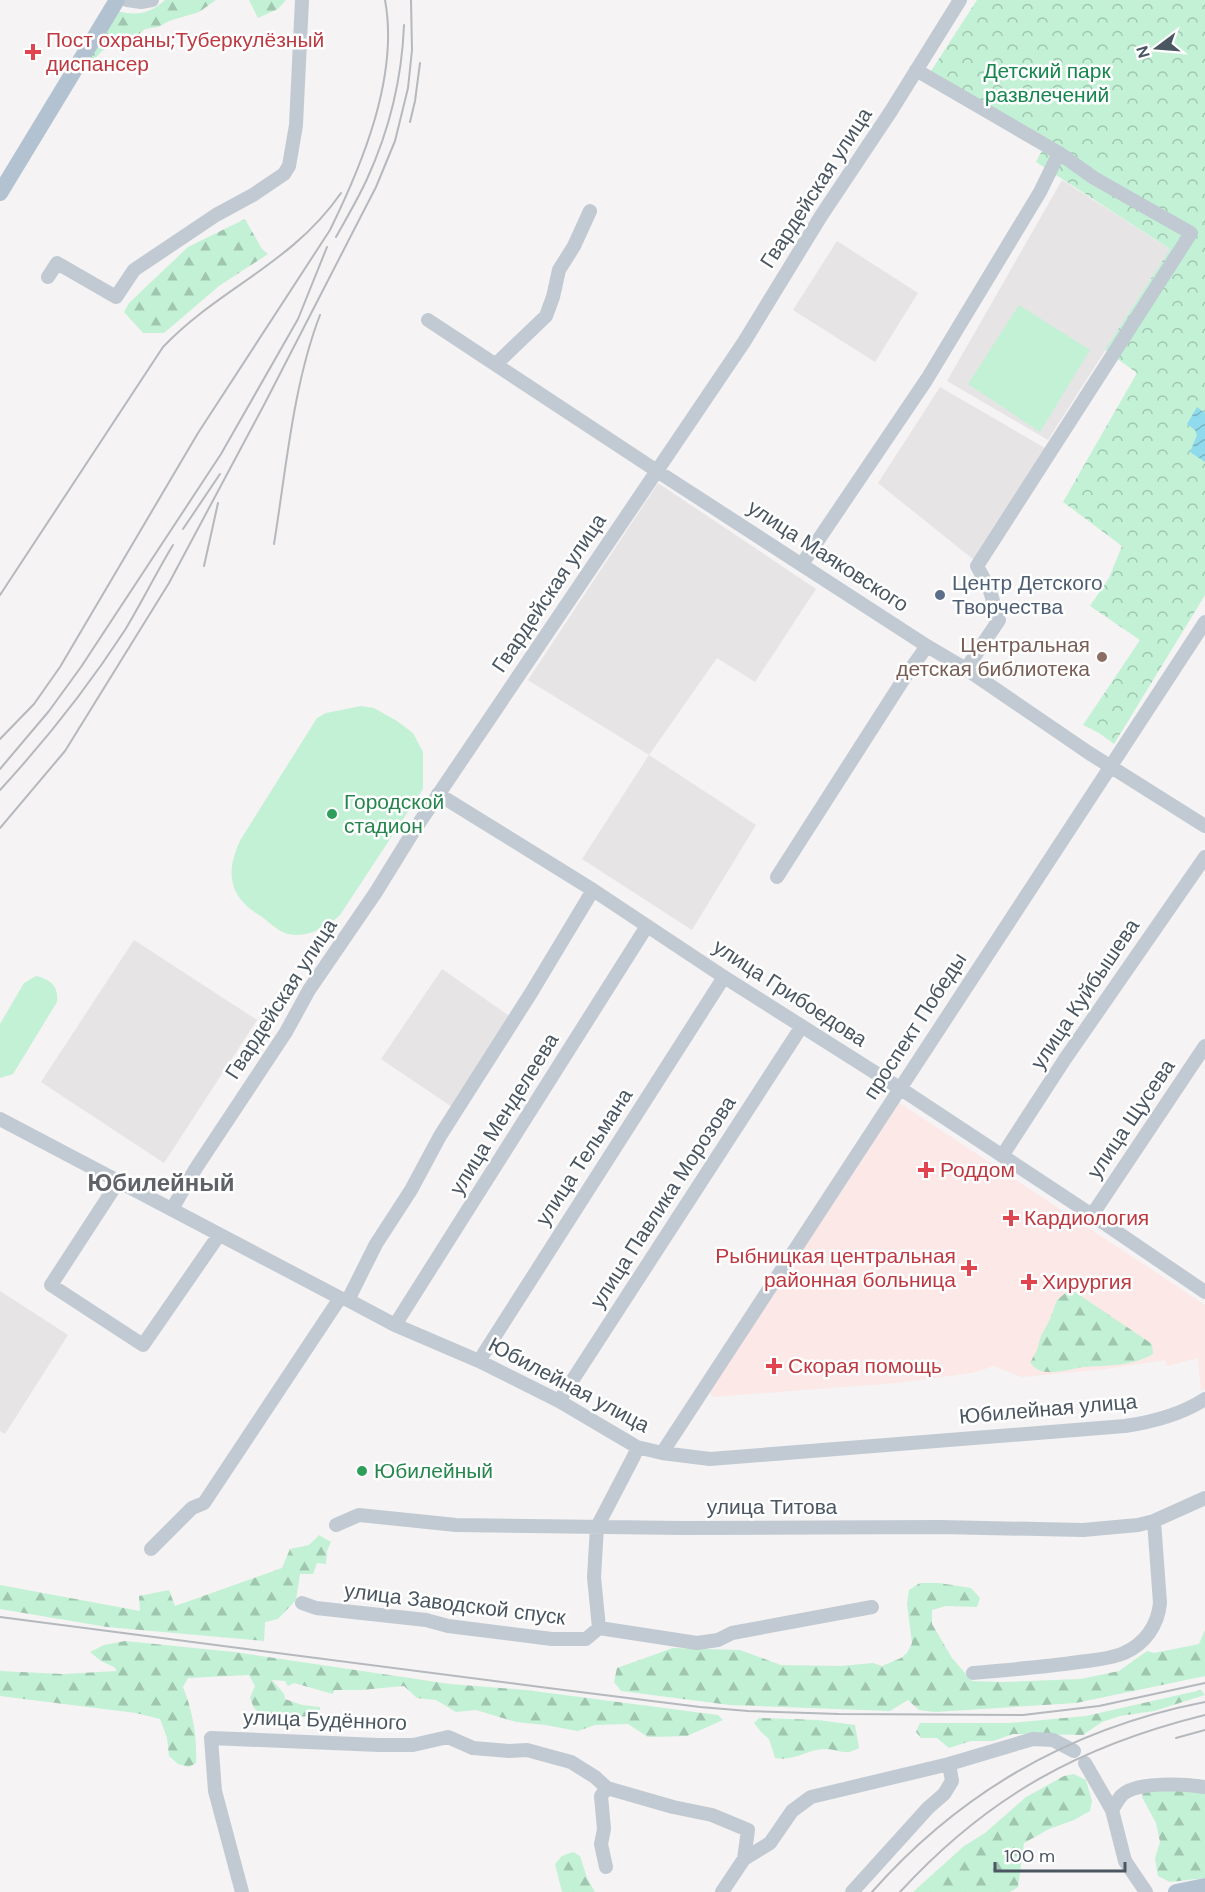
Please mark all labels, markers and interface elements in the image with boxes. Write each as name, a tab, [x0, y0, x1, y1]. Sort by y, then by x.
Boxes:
north arrow	[1127, 18, 1187, 78]
place label: Пост охраны;Туберкулёзный диспансер	[46, 26, 324, 78]
marker: Пост охраны;Туберкулёзный диспансер	[24, 43, 42, 61]
text: N	[1131, 43, 1155, 61]
park label: Детский парк развлечений	[983, 57, 1111, 109]
street label: Гвардейская улица	[754, 102, 879, 274]
street label: улица Маяковского	[742, 493, 914, 619]
street label: Гвардейская улица	[485, 508, 613, 678]
place label: Центр Детского Творчества	[952, 569, 1103, 621]
marker: Центр Детского Творчества	[933, 588, 947, 602]
place label: Центральная детская библиотека	[896, 631, 1090, 683]
marker: Центральная детская библиотека	[1095, 650, 1109, 664]
place label: Городской стадион	[344, 788, 444, 840]
marker: Городской стадион	[325, 807, 339, 821]
street label: Гвардейская улица	[219, 913, 344, 1085]
street label: улица Куйбышева	[1024, 913, 1146, 1075]
street label: улица Грибоедова	[708, 933, 873, 1053]
street label: проспект Победы	[857, 947, 973, 1105]
street label: улица Менделеева	[443, 1028, 565, 1200]
street label: улица Щусева	[1081, 1053, 1182, 1184]
street label: улица Тельмана	[529, 1083, 639, 1231]
street label: улица Павлика Морозова	[584, 1090, 742, 1314]
place label: Роддом	[940, 1156, 1015, 1184]
marker: Роддом	[917, 1161, 935, 1179]
district label: Юбилейный	[87, 1167, 235, 1198]
place label: Кардиология	[1024, 1204, 1149, 1232]
marker: Кардиология	[1002, 1209, 1020, 1227]
place label: Рыбницкая центральная районная больница	[715, 1242, 956, 1294]
marker: Рыбницкая центральная районная больница	[960, 1259, 978, 1277]
place label: Хирургия	[1042, 1268, 1132, 1296]
marker: Хирургия	[1020, 1273, 1038, 1291]
street label: Юбилейная улица	[484, 1331, 655, 1439]
place label: Скорая помощь	[788, 1352, 942, 1380]
marker: Скорая помощь	[765, 1357, 783, 1375]
street label: Юбилейная улица	[958, 1387, 1138, 1431]
place label: Юбилейный	[374, 1457, 493, 1485]
marker: Юбилейный	[355, 1464, 369, 1478]
street label: улица Титова	[707, 1493, 838, 1521]
street label: улица Заводской спуск	[343, 1577, 568, 1632]
street label: улица Будённого	[242, 1703, 408, 1737]
scale bar	[995, 1835, 1126, 1873]
text: 100 m	[1004, 1844, 1055, 1868]

